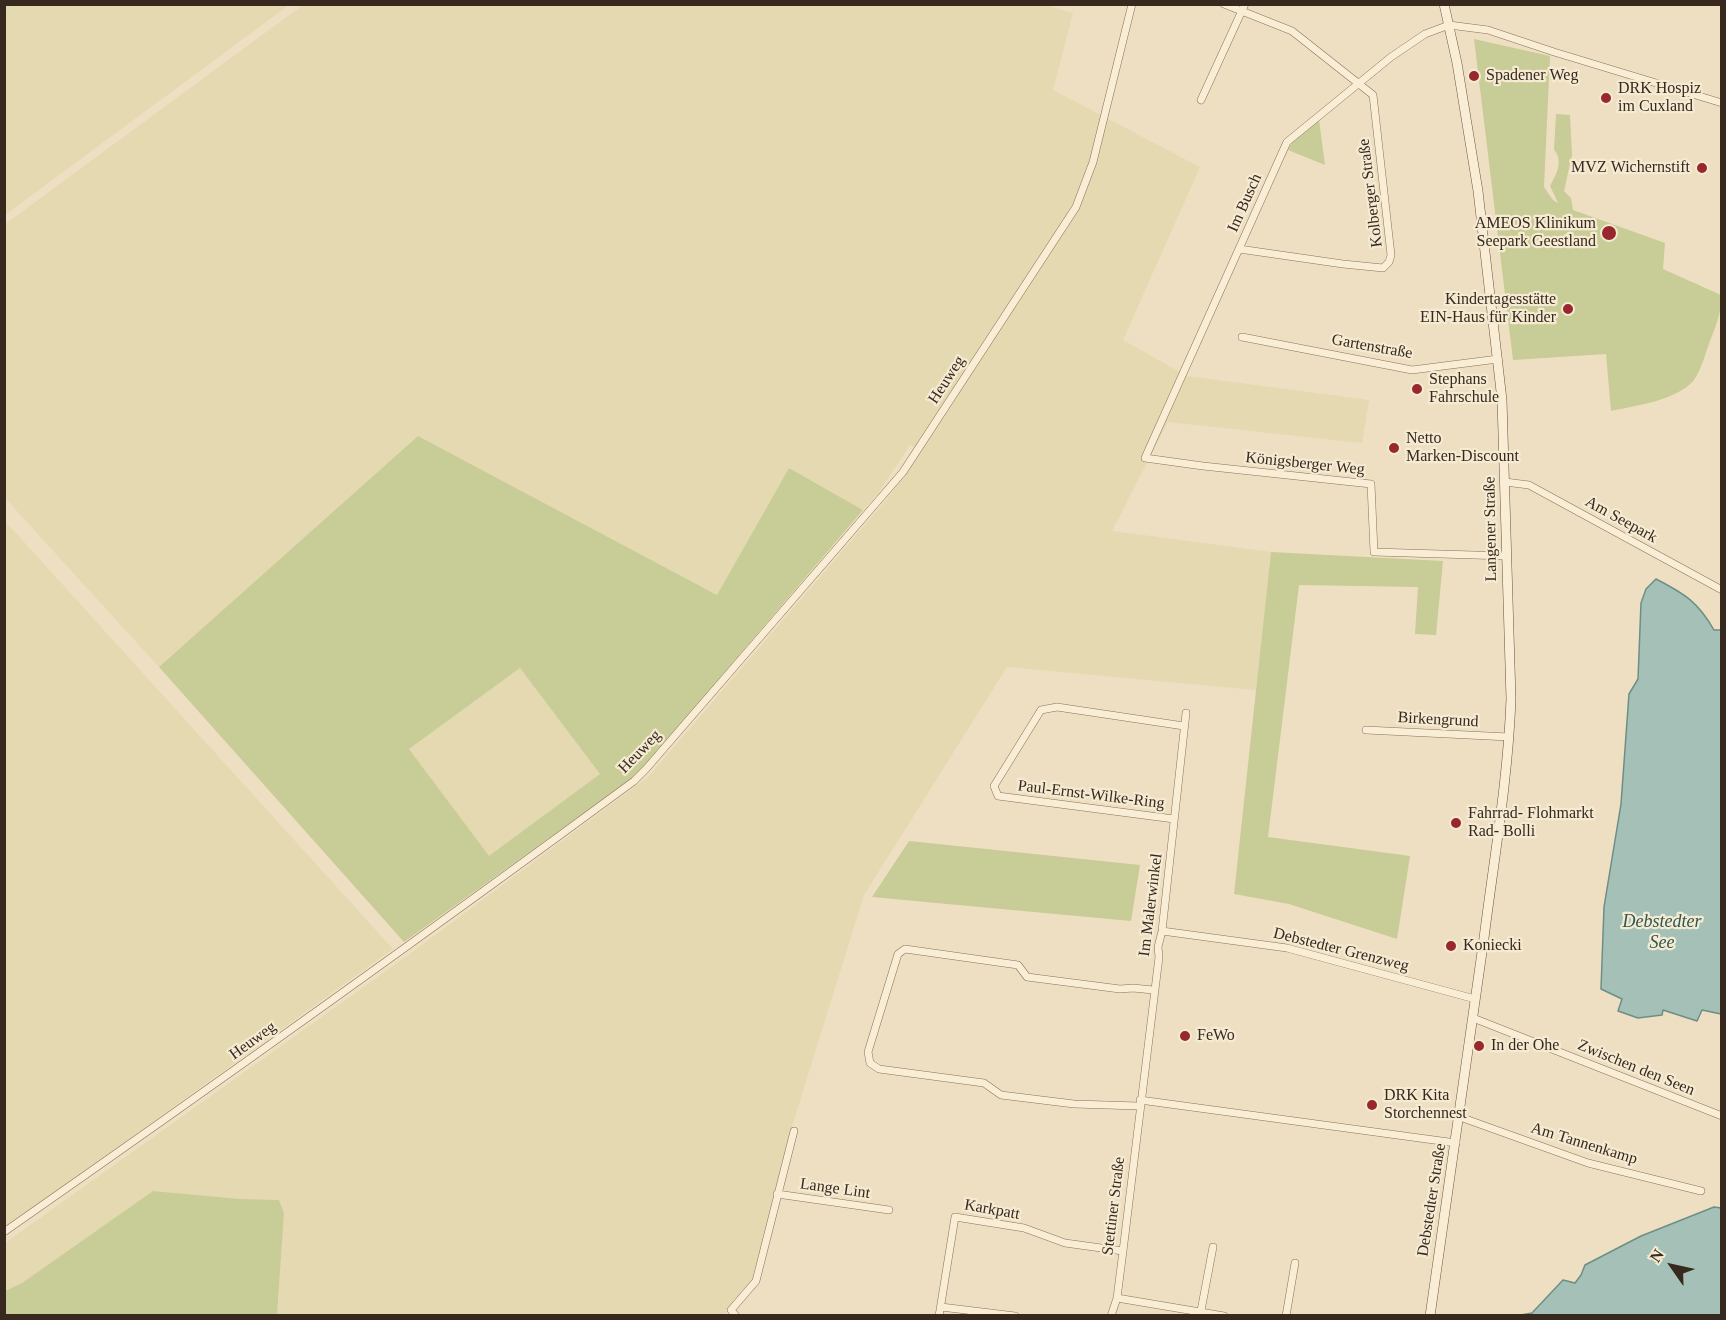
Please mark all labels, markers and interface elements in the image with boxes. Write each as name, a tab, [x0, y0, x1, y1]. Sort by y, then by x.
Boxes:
place label: Spadener Weg	[1486, 66, 1578, 86]
marker: Spadener Weg	[1467, 69, 1481, 83]
place label: DRK Hospiz im Cuxland	[1618, 79, 1701, 117]
marker: DRK Hospiz im Cuxland	[1599, 91, 1613, 105]
street label: Kolberger Straße	[1355, 138, 1387, 248]
place label: MVZ Wichernstift	[1571, 158, 1690, 178]
marker: MVZ Wichernstift	[1695, 161, 1709, 175]
street label: Im Busch	[1224, 171, 1266, 235]
place label: AMEOS Klinikum Seepark Geestland	[1475, 214, 1596, 252]
marker: AMEOS Klinikum Seepark Geestland	[1600, 224, 1618, 242]
place label: Kindertagesstätte EIN-Haus für Kinder	[1420, 290, 1556, 328]
marker: Kindertagesstätte EIN-Haus für Kinder	[1561, 302, 1575, 316]
street label: Gartenstraße	[1330, 330, 1414, 364]
street label: Heuweg	[924, 352, 970, 408]
place label: Stephans Fahrschule	[1429, 370, 1499, 408]
marker: Stephans Fahrschule	[1410, 382, 1424, 396]
place label: Netto Marken-Discount	[1406, 429, 1519, 467]
marker: Netto Marken-Discount	[1387, 441, 1401, 455]
street label: Königsberger Weg	[1244, 448, 1366, 480]
street label: Langener Straße	[1480, 476, 1502, 582]
street label: Am Seepark	[1582, 492, 1660, 548]
street label: Birkengrund	[1397, 708, 1479, 732]
street label: Heuweg	[615, 726, 665, 778]
street label: Paul-Ernst-Wilke-Ring	[1016, 776, 1166, 814]
place label: Fahrrad- Flohmarkt Rad- Bolli	[1468, 804, 1594, 842]
marker: Fahrrad- Flohmarkt Rad- Bolli	[1449, 816, 1463, 830]
street label: Im Malerwinkel	[1135, 852, 1167, 958]
water label: Debstedter See	[1623, 911, 1701, 954]
street label: Debstedter Grenzweg	[1271, 924, 1411, 976]
place label: Koniecki	[1463, 936, 1522, 956]
marker: Koniecki	[1444, 939, 1458, 953]
street label: Heuweg	[226, 1018, 280, 1064]
place label: FeWo	[1197, 1026, 1235, 1046]
marker: FeWo	[1178, 1029, 1192, 1043]
place label: In der Ohe	[1491, 1036, 1559, 1056]
street label: Zwischen den Seen	[1575, 1036, 1697, 1100]
marker: In der Ohe	[1472, 1039, 1486, 1053]
place label: DRK Kita Storchennest	[1384, 1086, 1467, 1124]
marker: DRK Kita Storchennest	[1365, 1098, 1379, 1112]
street label: Am Tannenkamp	[1528, 1119, 1640, 1169]
street label: Debstedter Straße	[1414, 1142, 1450, 1258]
street label: Stettiner Straße	[1098, 1156, 1130, 1256]
street label: Lange Lint	[799, 1175, 871, 1203]
street label: Karkpatt	[963, 1196, 1021, 1224]
north arrow	[1642, 1236, 1702, 1296]
text: N	[1646, 1246, 1667, 1265]

